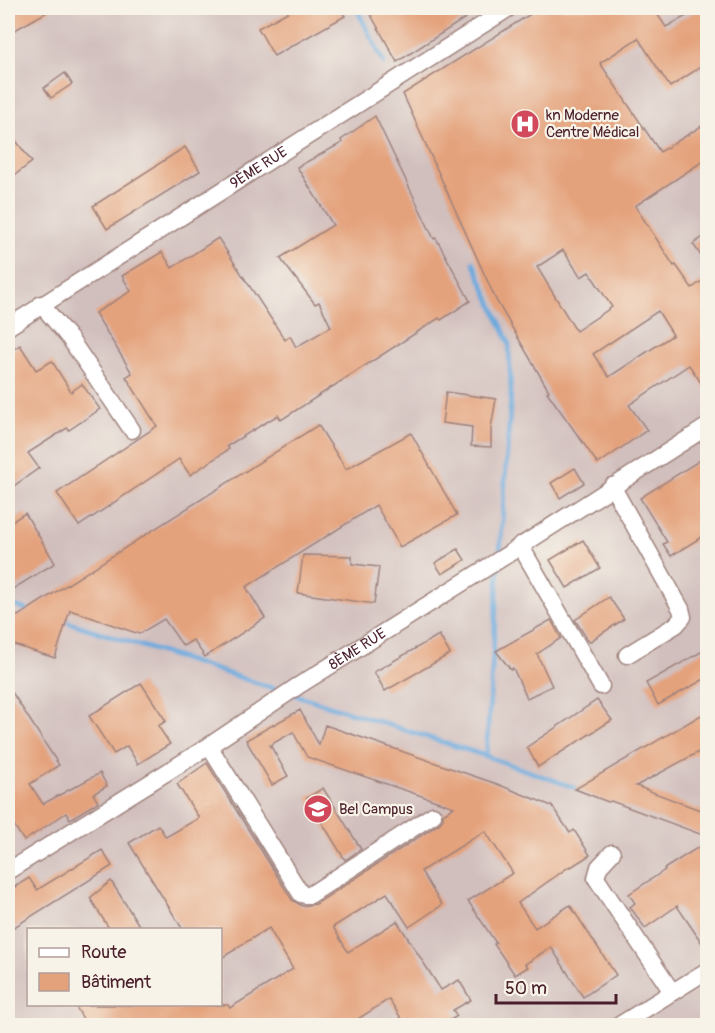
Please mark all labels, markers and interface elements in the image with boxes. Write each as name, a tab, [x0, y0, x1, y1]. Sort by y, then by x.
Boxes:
place label: kn Moderne Centre Médical	[546, 106, 639, 142]
hospital icon: kn Moderne Centre Médical	[509, 108, 541, 140]
street label: 9ÈME RUE	[226, 142, 291, 193]
street label: 8ÈME RUE	[325, 624, 390, 674]
school or university icon: Bel Campus	[302, 793, 334, 825]
place label: Bel Campus	[339, 800, 413, 819]
legend	[27, 928, 222, 1006]
text: Route	[81, 941, 126, 964]
scale bar	[496, 967, 616, 1005]
text: Bâtiment	[81, 971, 152, 994]
text: 50 m	[505, 977, 547, 1000]

